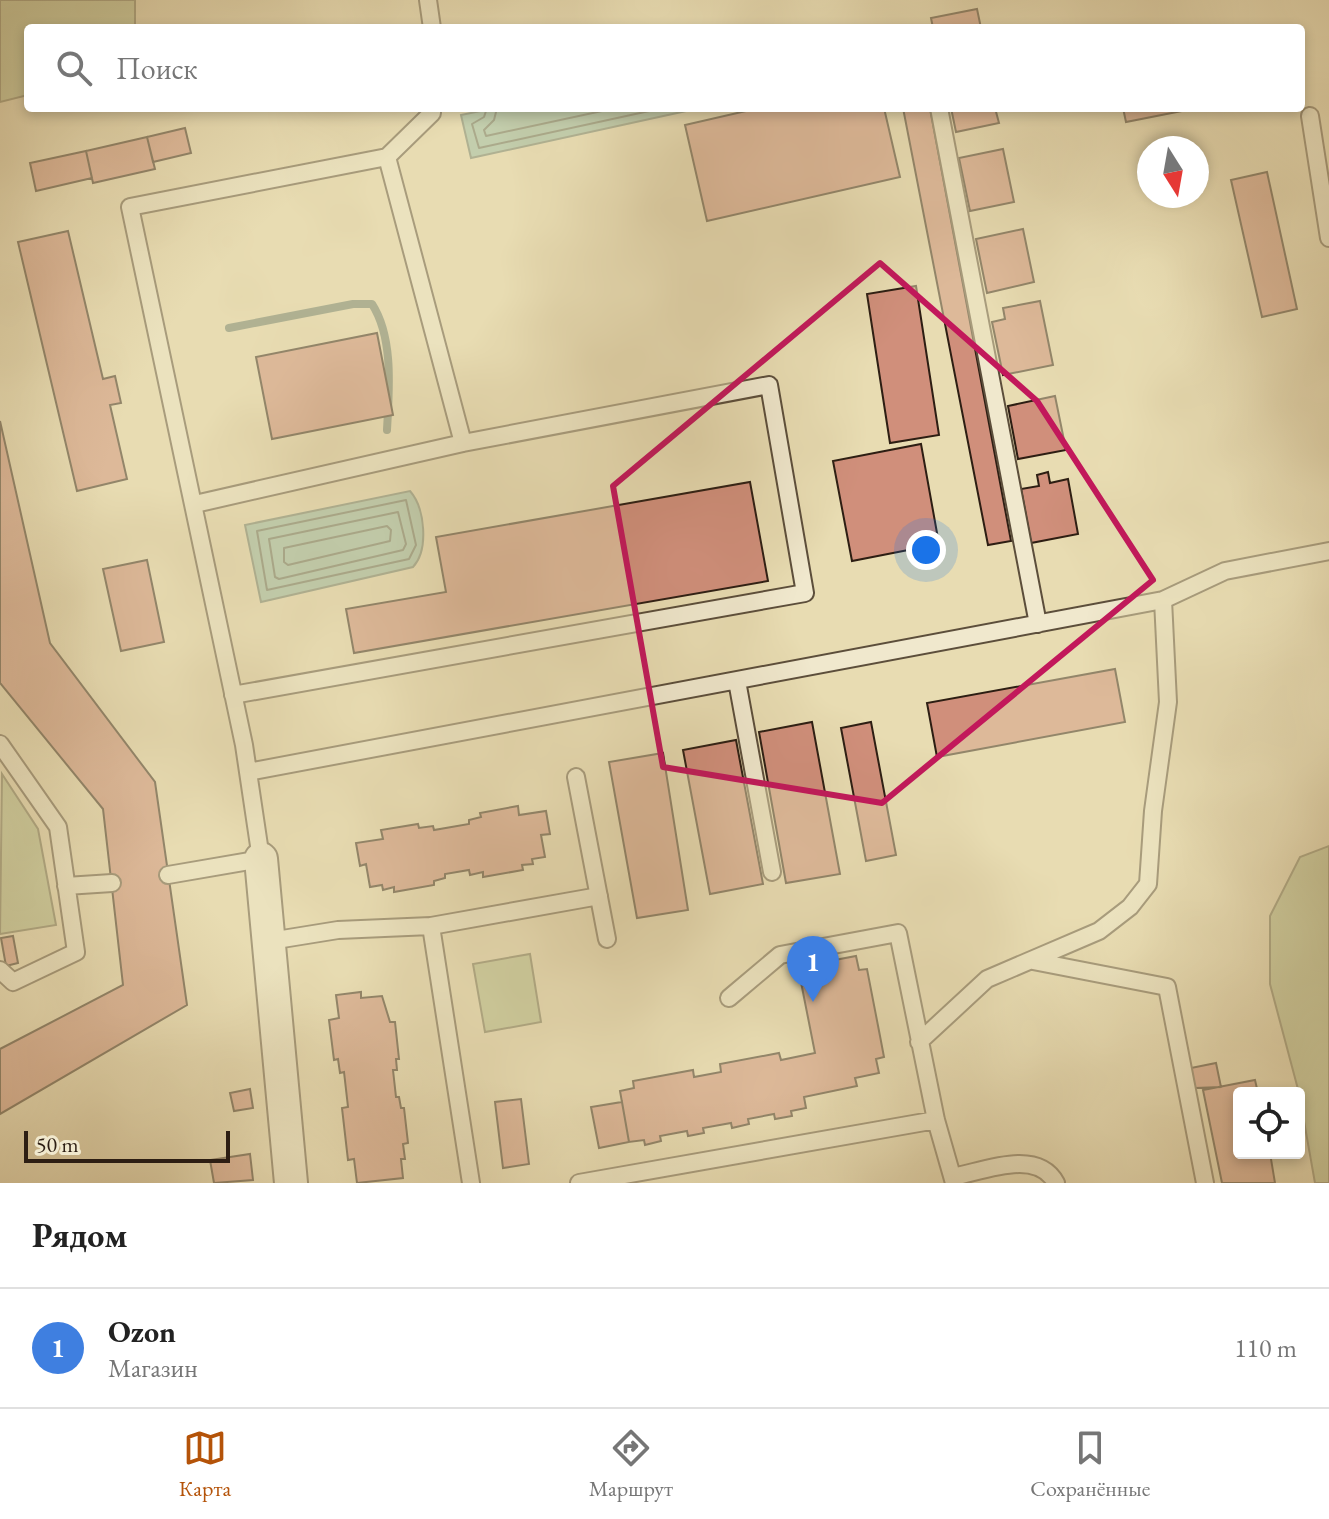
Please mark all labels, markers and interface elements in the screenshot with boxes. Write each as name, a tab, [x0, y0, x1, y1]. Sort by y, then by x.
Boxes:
search box	[24, 24, 1305, 112]
icon: search	[52, 46, 96, 90]
text: Поиск	[116, 49, 198, 88]
north arrow	[1137, 136, 1209, 208]
your location	[906, 530, 946, 570]
pin: 1	[787, 936, 839, 1002]
map controls	[1233, 1087, 1305, 1159]
button: locate	[1233, 1087, 1305, 1159]
scale bar	[24, 1127, 230, 1163]
text: 50 m	[36, 1130, 79, 1159]
text: Рядом	[32, 1213, 127, 1257]
text: Ozon	[108, 1312, 176, 1351]
text: 1	[51, 1331, 65, 1365]
text: 110 m	[1234, 1331, 1297, 1365]
text: Магазин	[108, 1351, 198, 1385]
tab: Карта	[179, 1426, 231, 1503]
tab: Маршрут	[589, 1426, 673, 1503]
tab: Сохранённые	[1030, 1426, 1150, 1503]

